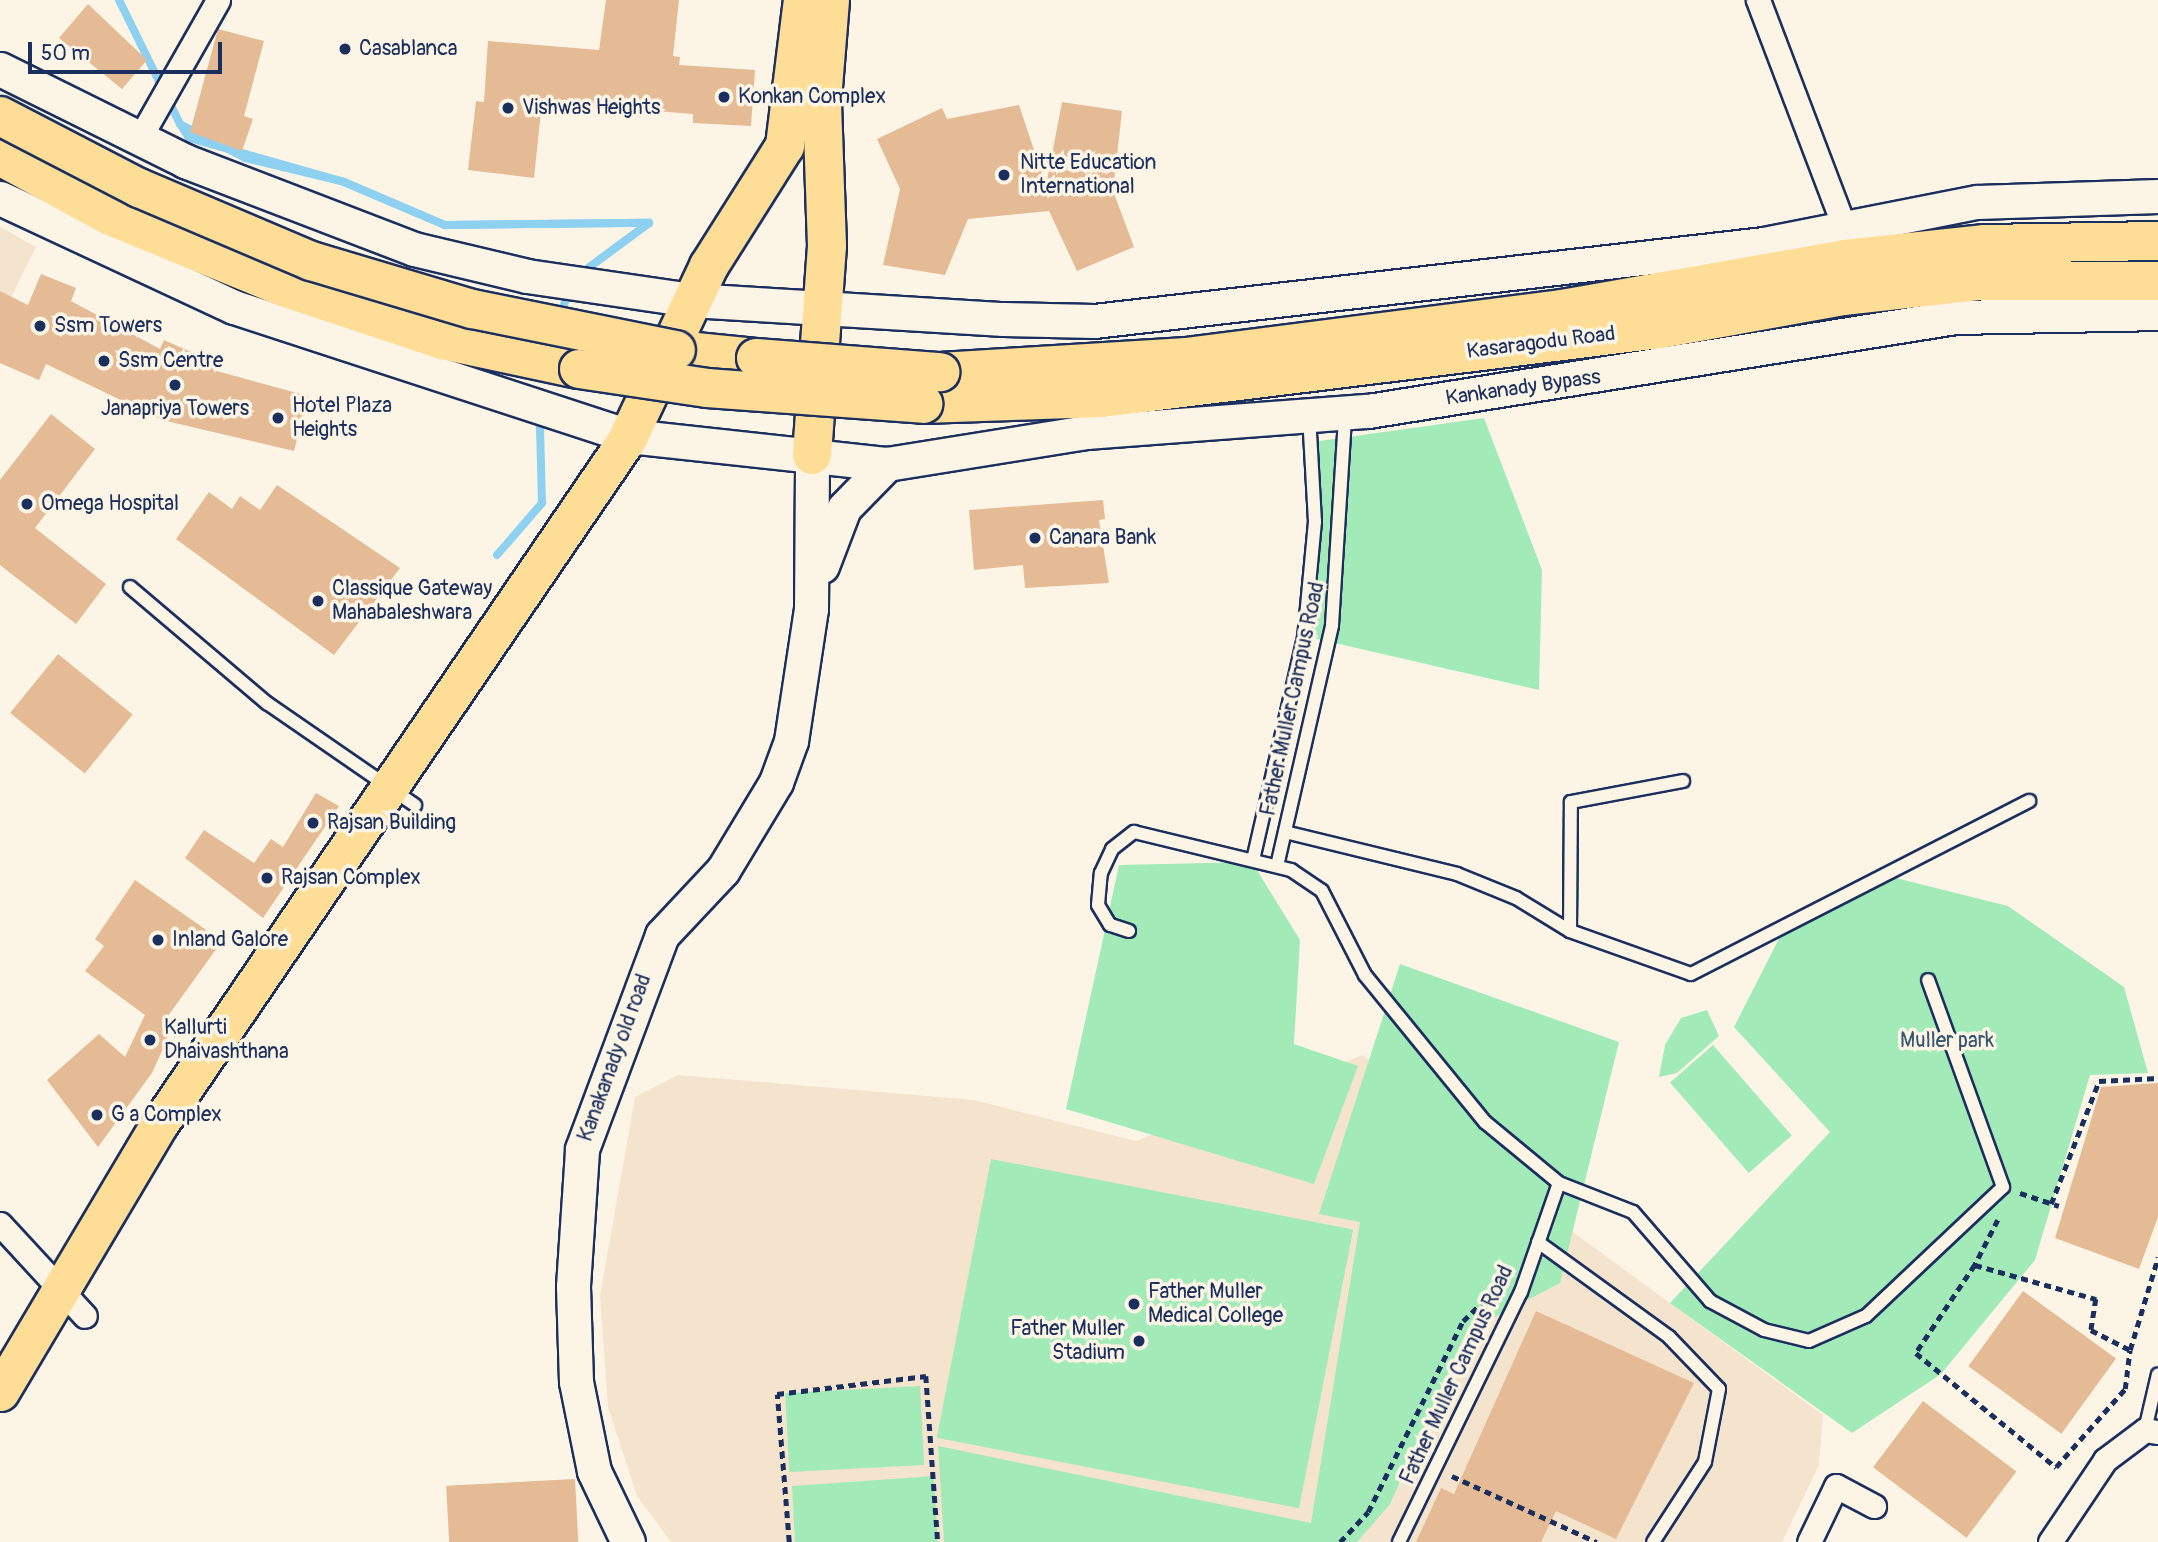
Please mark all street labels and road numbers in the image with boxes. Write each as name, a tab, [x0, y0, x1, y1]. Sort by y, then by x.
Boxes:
street label: Kasaragodu Road	[1465, 321, 1617, 365]
street label: Kankanady Bypass	[1444, 365, 1602, 411]
street label: Father Muller Campus Road	[1256, 580, 1330, 818]
street label: Kanakanady old road	[573, 971, 657, 1145]
street label: Father Muller Campus Road	[1395, 1262, 1519, 1488]

